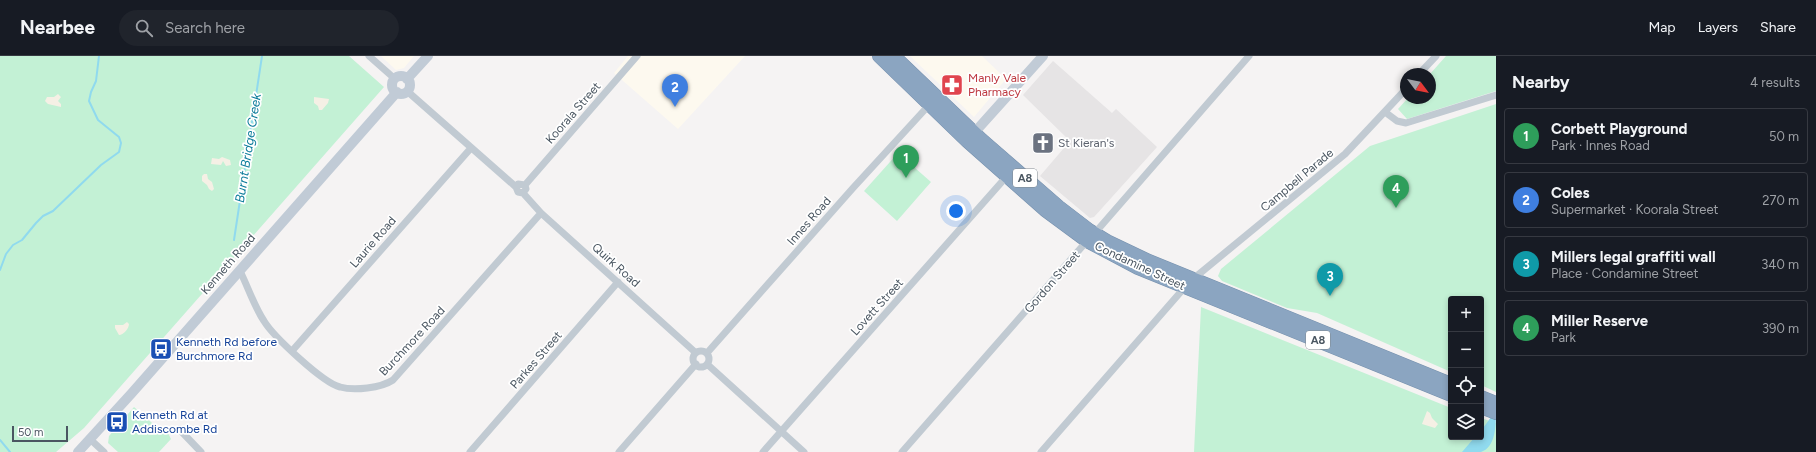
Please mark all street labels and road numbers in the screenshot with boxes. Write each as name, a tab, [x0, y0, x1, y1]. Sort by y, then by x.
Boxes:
street label: Koorala Street	[543, 79, 604, 147]
street label: Campbell Parade	[1258, 145, 1337, 214]
road number: A8	[1013, 169, 1037, 187]
street label: Innes Road	[784, 194, 834, 248]
street label: Laurie Road	[347, 214, 399, 270]
street label: Kenneth Road	[198, 231, 258, 297]
street label: Condamine Street	[1093, 239, 1188, 293]
street label: Quirk Road	[589, 240, 643, 290]
street label: Gordon Street	[1021, 248, 1083, 316]
street label: Lovett Street	[848, 275, 906, 338]
street label: Burchmore Road	[376, 303, 448, 379]
street label: Parkes Street	[507, 328, 565, 392]
road number: A8	[1306, 331, 1330, 349]

